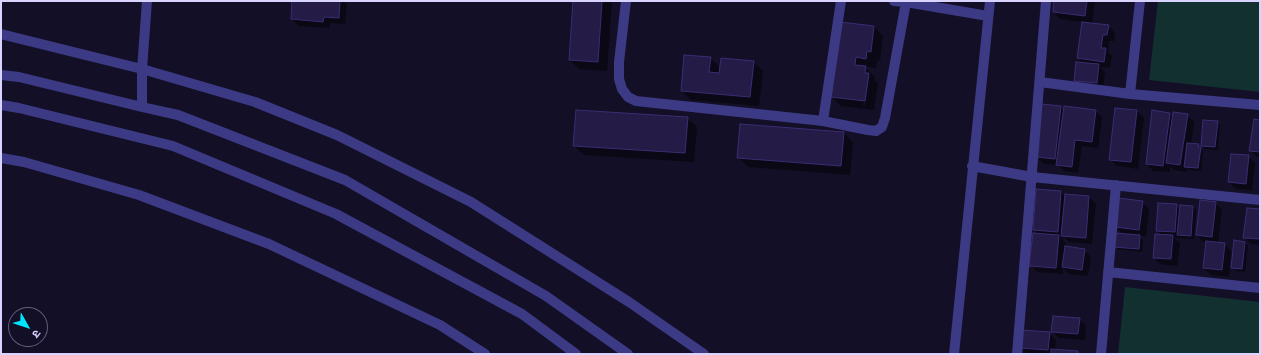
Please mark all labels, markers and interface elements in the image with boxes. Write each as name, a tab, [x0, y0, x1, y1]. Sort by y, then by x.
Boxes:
north arrow	[8, 307, 48, 347]
text: उ	[29, 327, 44, 341]

